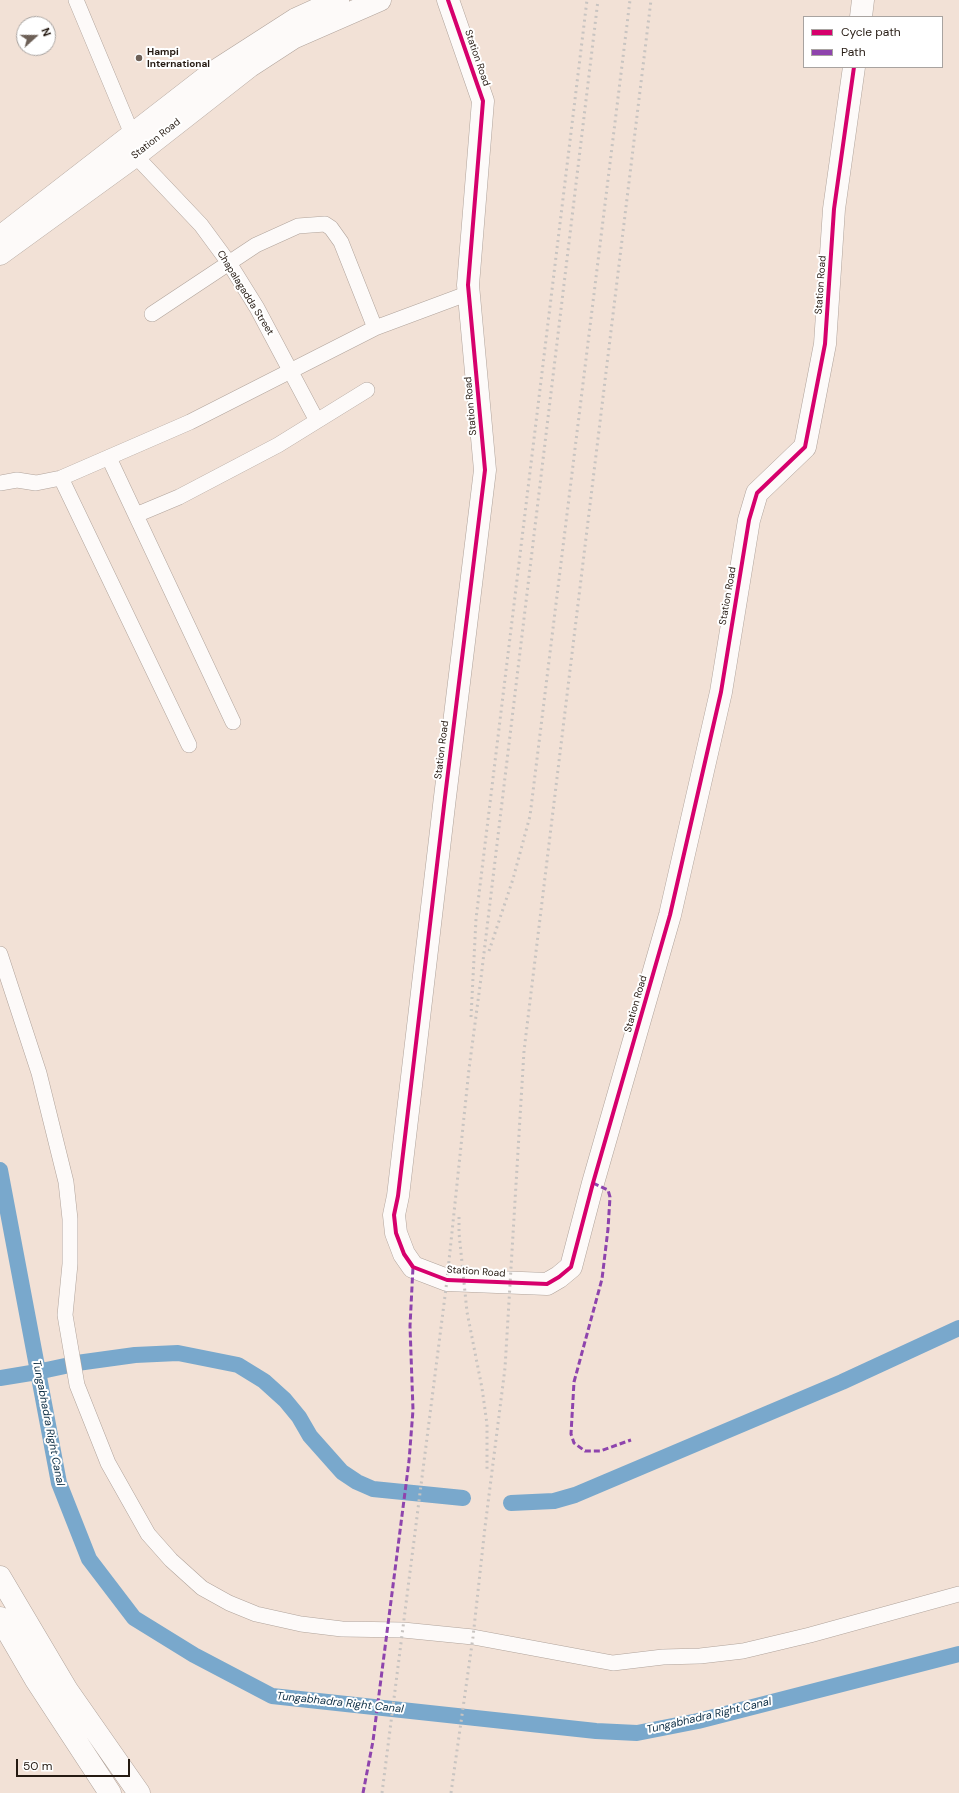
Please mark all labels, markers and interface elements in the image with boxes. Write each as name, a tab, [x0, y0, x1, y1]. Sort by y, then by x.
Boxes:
north arrow	[16, 16, 56, 56]
legend	[803, 16, 943, 68]
text: Cycle path	[841, 24, 901, 40]
text: N	[38, 26, 54, 38]
street label: Station Road	[462, 28, 492, 88]
text: Path	[841, 44, 866, 60]
place label: Hampi International	[147, 46, 210, 70]
marker: Hampi International	[134, 53, 144, 63]
street label: Station Road	[129, 116, 183, 162]
street label: Chapalagadda Street	[214, 248, 276, 338]
street label: Station Road	[813, 255, 829, 315]
street label: Station Road	[462, 376, 480, 436]
street label: Station Road	[717, 566, 739, 626]
street label: Station Road	[432, 720, 452, 780]
street label: Station Road	[622, 974, 650, 1034]
street label: Station Road	[446, 1264, 506, 1280]
water label: Tungabhadra Right Canal	[29, 1359, 67, 1487]
water label: Tungabhadra Right Canal	[276, 1690, 404, 1716]
water label: Tungabhadra Right Canal	[645, 1695, 773, 1737]
scale bar	[18, 1751, 132, 1777]
text: 50 m	[23, 1758, 52, 1774]

